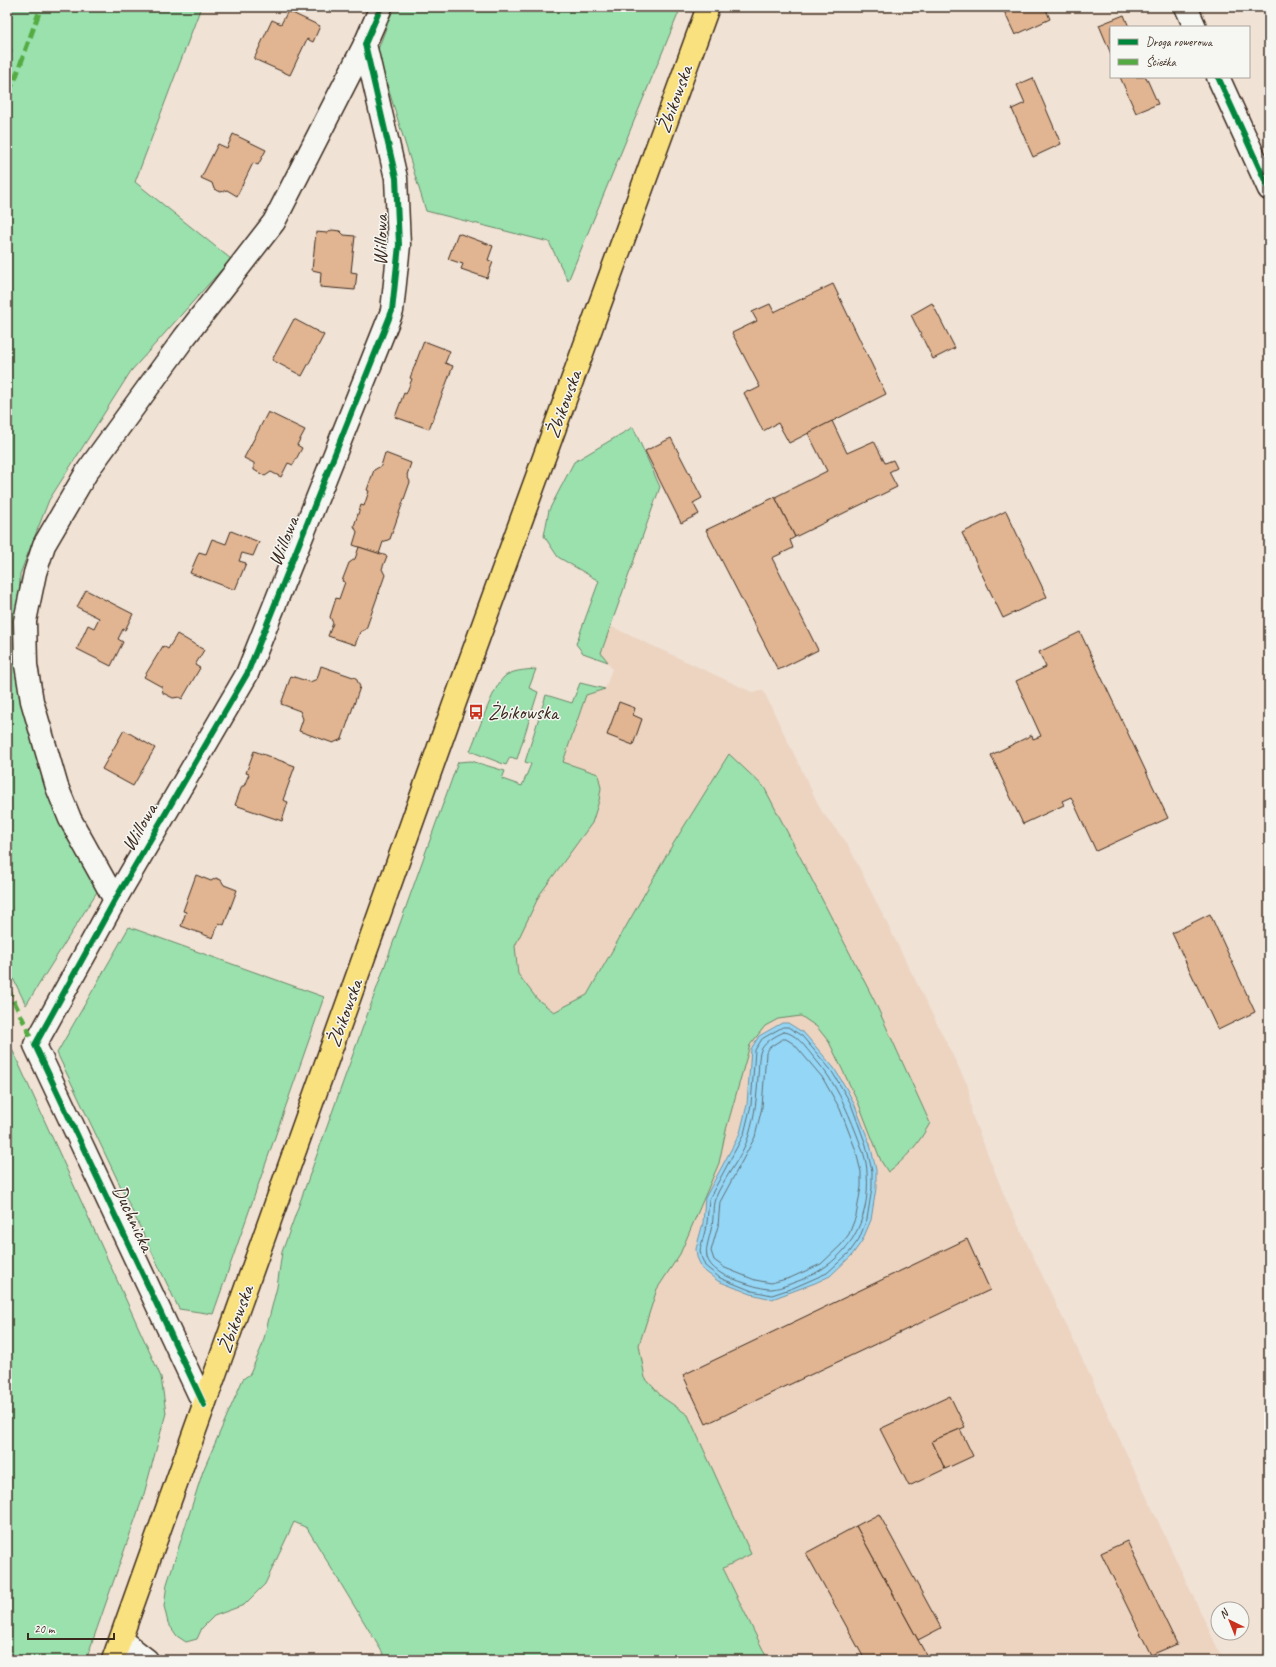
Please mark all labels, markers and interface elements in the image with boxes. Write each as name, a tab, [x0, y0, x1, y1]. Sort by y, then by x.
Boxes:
legend	[1110, 26, 1250, 78]
text: Droga rowerowa	[1146, 34, 1213, 50]
text: Ścieżka	[1146, 54, 1176, 70]
street label: Żbikowska	[651, 60, 699, 136]
street label: Willowa	[368, 212, 393, 266]
street label: Żbikowska	[540, 365, 588, 441]
street label: Willowa	[262, 511, 305, 570]
place label: Żbikowska	[488, 700, 560, 725]
bus stop icon: Żbikowska	[467, 703, 485, 721]
street label: Willowa	[116, 797, 164, 856]
street label: Żbikowska	[321, 974, 369, 1050]
street label: Duchnicka	[107, 1181, 161, 1257]
street label: Żbikowska	[212, 1280, 260, 1356]
north arrow	[1210, 1601, 1250, 1641]
text: N	[1216, 1605, 1232, 1621]
scale bar	[28, 1615, 114, 1641]
text: 20 m	[34, 1621, 56, 1637]

